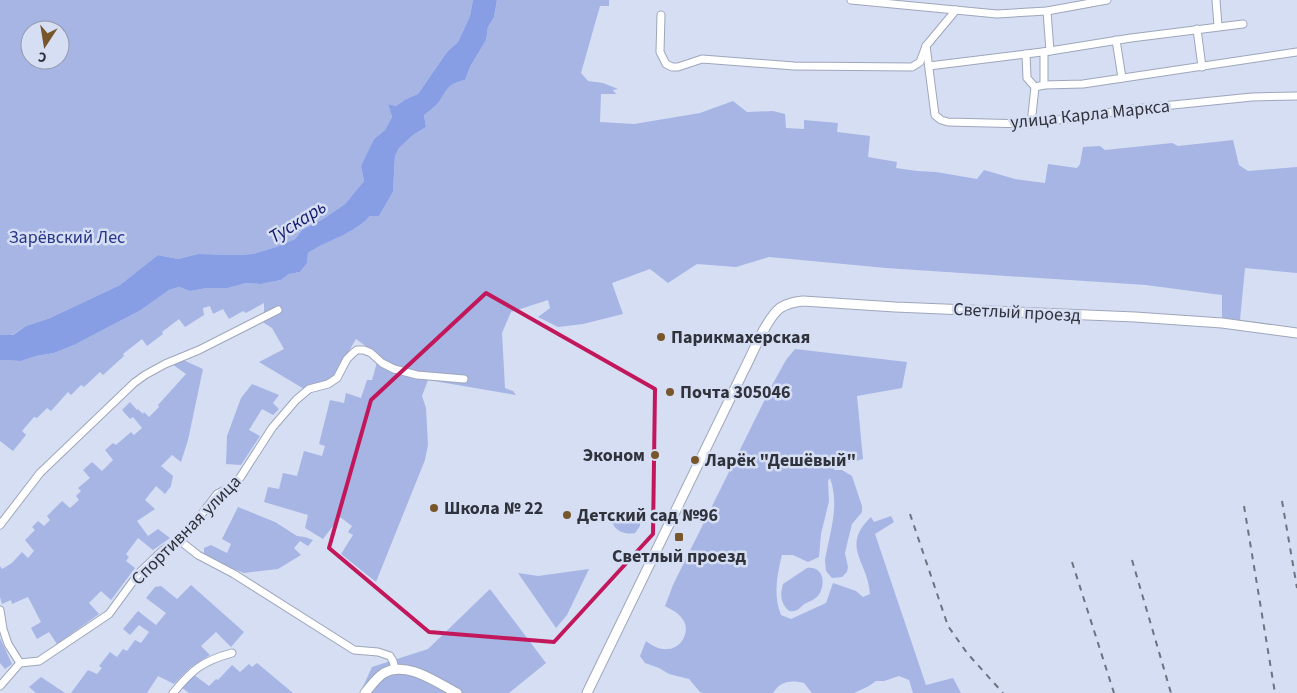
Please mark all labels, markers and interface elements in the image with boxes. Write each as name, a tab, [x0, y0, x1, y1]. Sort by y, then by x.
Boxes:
north arrow	[20, 20, 70, 70]
text: С	[36, 46, 49, 67]
street label: улица Карла Маркса	[1009, 94, 1171, 135]
water label: Тускарь	[264, 194, 332, 251]
park label: Зарёвский Лес	[9, 225, 125, 250]
street label: Светлый проезд	[953, 297, 1082, 328]
place label: Парикмахерская	[671, 325, 810, 350]
marker: Парикмахерская	[655, 331, 667, 343]
place label: Почта 305046	[680, 380, 790, 405]
marker: Почта 305046	[664, 386, 676, 398]
place label: Эконом	[583, 443, 645, 468]
place label: Ларёк "Дешёвый"	[704, 448, 856, 473]
marker: Эконом	[649, 449, 661, 461]
marker: Ларёк "Дешёвый"	[689, 454, 701, 466]
street label: Спортивная улица	[126, 470, 247, 591]
place label: Школа № 22	[444, 496, 543, 521]
marker: Школа № 22	[428, 502, 440, 514]
place label: Детский сад №96	[577, 503, 718, 528]
marker: Детский сад №96	[561, 509, 573, 521]
marker: Светлый проезд	[673, 531, 685, 543]
place label: Светлый проезд	[612, 544, 746, 569]

